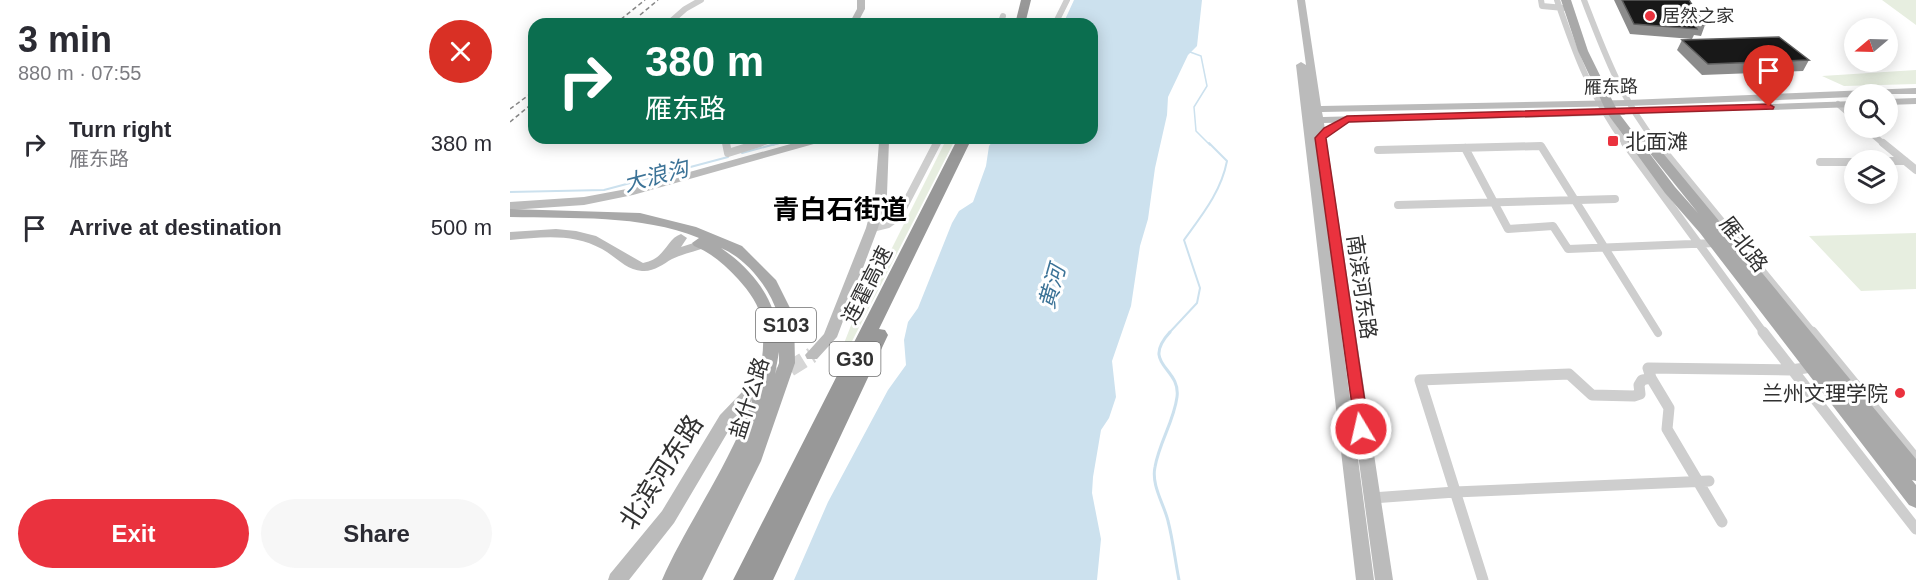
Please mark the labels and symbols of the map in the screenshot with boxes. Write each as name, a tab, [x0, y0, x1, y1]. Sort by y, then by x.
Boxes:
place label: 居然之家	[1662, 6, 1734, 26]
marker: 居然之家	[1643, 9, 1657, 23]
north arrow	[1844, 18, 1898, 72]
pin	[1743, 45, 1794, 107]
street label: 雁东路	[1584, 77, 1638, 97]
place label: 北面滩	[1625, 130, 1688, 153]
marker: 北面滩	[1606, 134, 1620, 148]
water label: 大浪沟	[621, 155, 693, 197]
district label: 青白石街道	[773, 195, 908, 225]
street label: 雁北路	[1716, 212, 1772, 276]
street label: 南滨河东路	[1343, 233, 1381, 341]
street label: 连霍高速	[838, 242, 896, 328]
water label: 黄河	[1034, 259, 1071, 312]
road number: S103	[756, 308, 816, 342]
road number: G30	[830, 342, 880, 376]
street label: 盐什公路	[725, 355, 773, 441]
place label: 兰州文理学院	[1762, 382, 1888, 405]
marker: 兰州文理学院	[1893, 386, 1907, 400]
position arrow	[1329, 397, 1393, 461]
street label: 北滨河东路	[613, 409, 709, 535]

